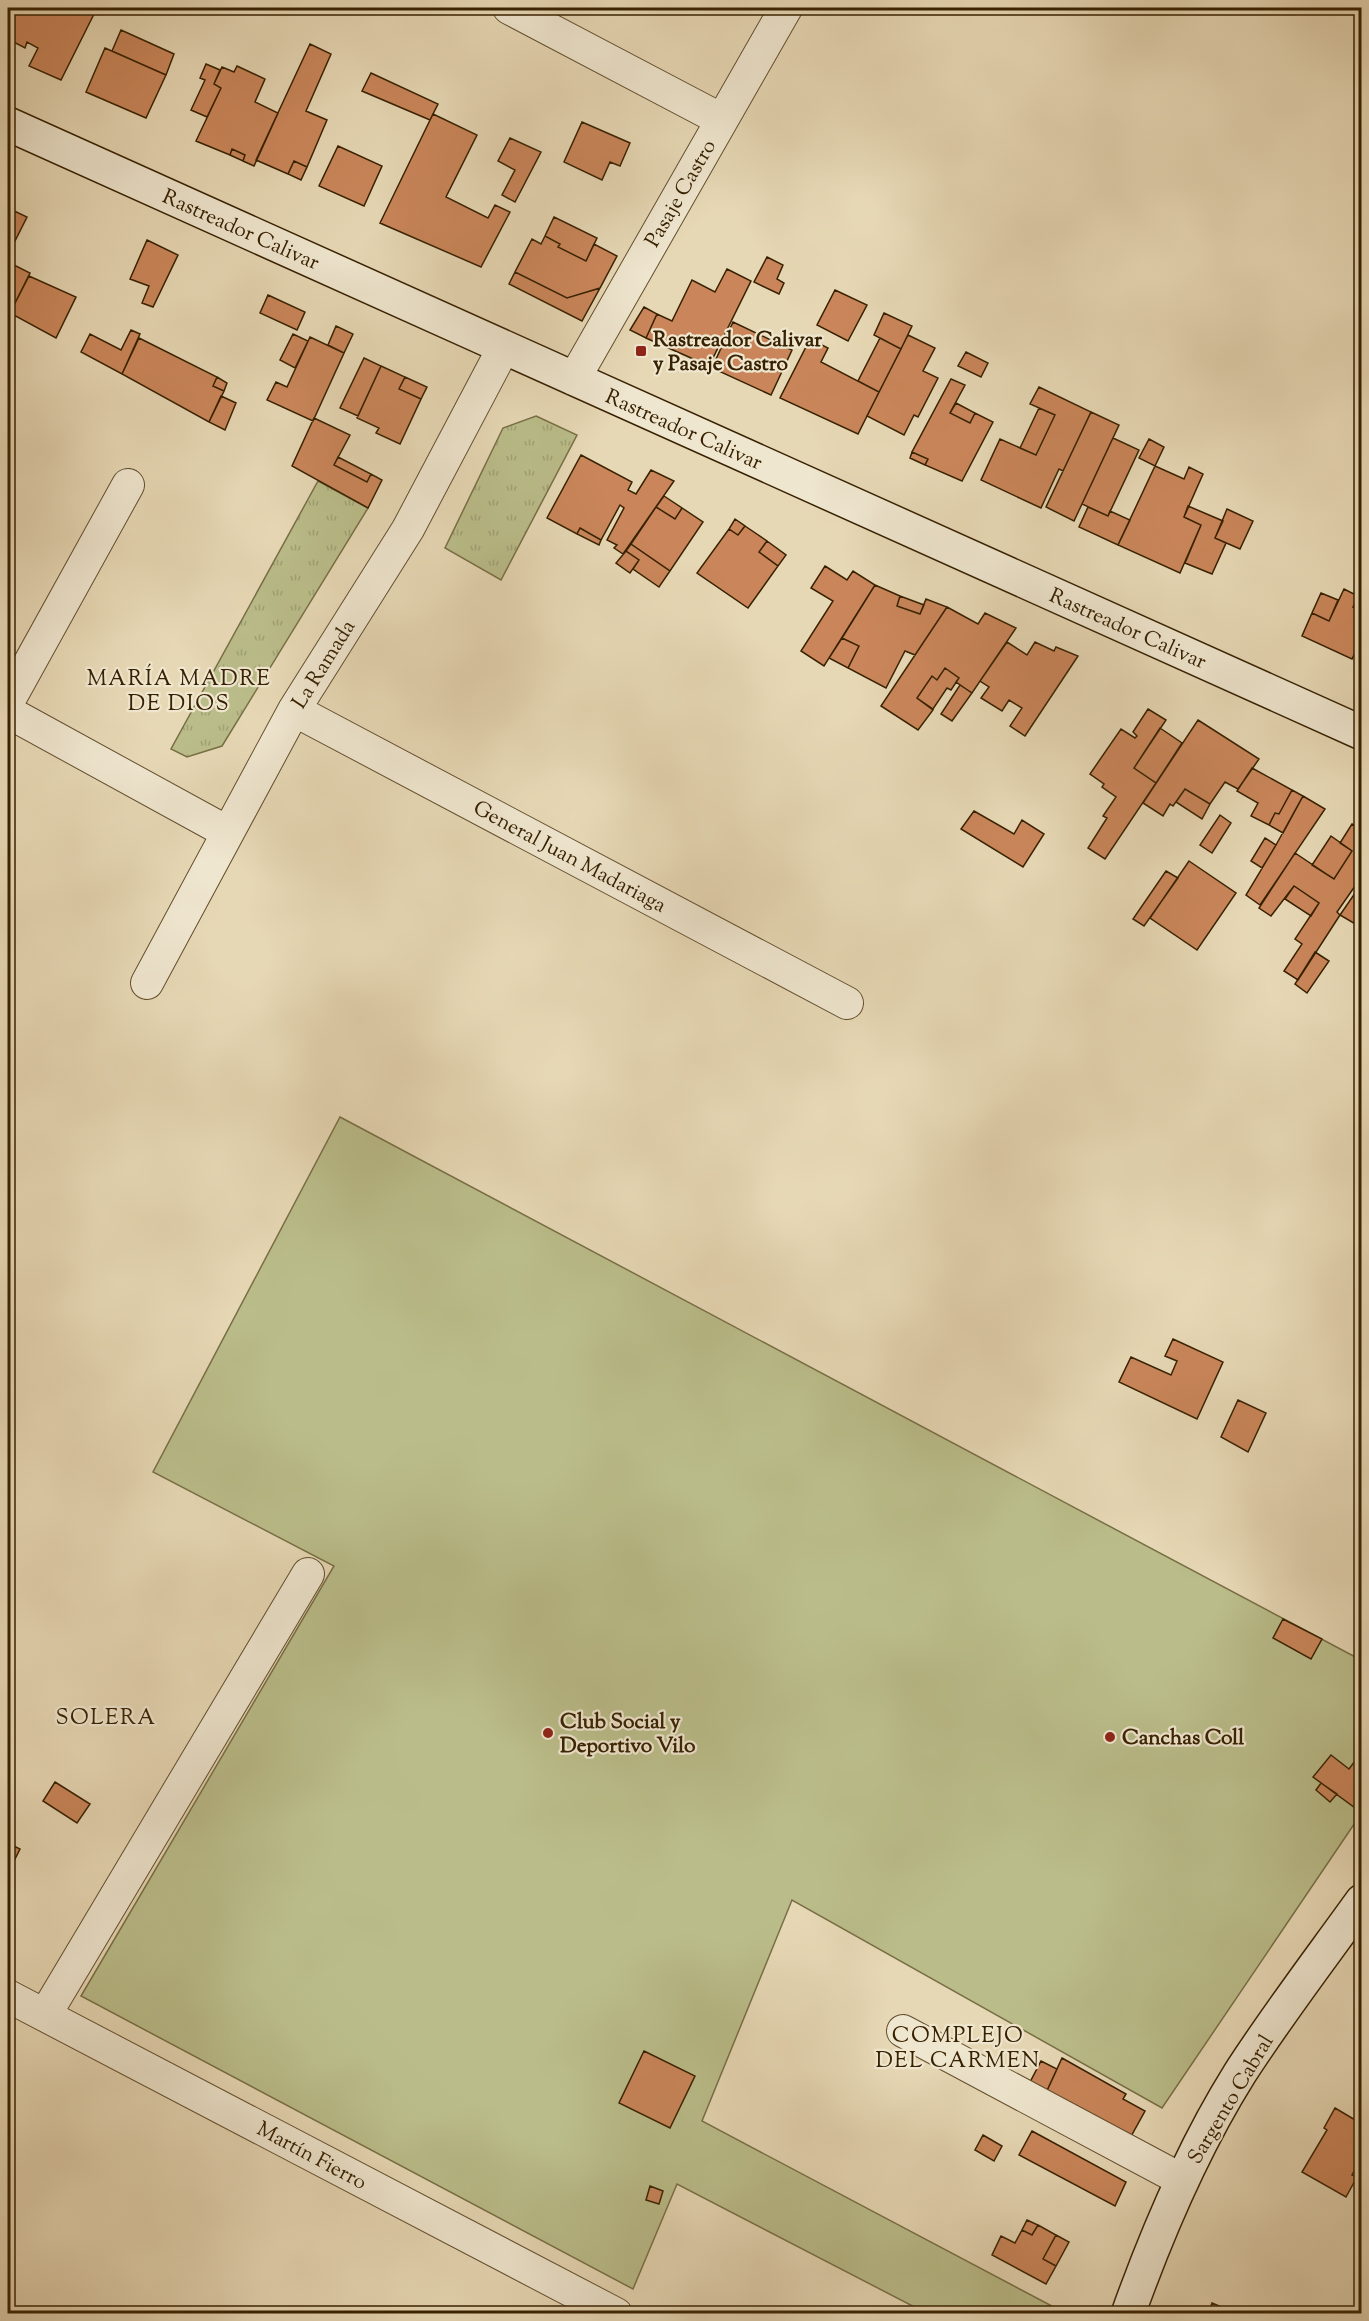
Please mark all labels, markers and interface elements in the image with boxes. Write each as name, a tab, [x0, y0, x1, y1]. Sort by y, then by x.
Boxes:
street label: Pasaje Castro	[639, 134, 725, 254]
street label: Rastreador Calivar	[157, 183, 324, 279]
place label: Rastreador Calivar y Pasaje Castro	[653, 326, 822, 380]
marker: Rastreador Calivar y Pasaje Castro	[634, 344, 648, 358]
street label: Rastreador Calivar	[600, 383, 767, 479]
street label: Rastreador Calivar	[1044, 582, 1211, 678]
street label: La Ramada	[286, 614, 364, 715]
district label: MARÍA MADRE DE DIOS	[87, 663, 271, 721]
street label: General Juan Madariaga	[467, 794, 671, 922]
district label: SOLERA	[55, 1703, 157, 1735]
place label: Club Social y Deportivo Vilo	[560, 1708, 696, 1762]
place label: Canchas Coll	[1122, 1724, 1244, 1754]
marker: Club Social y Deportivo Vilo	[541, 1726, 555, 1740]
marker: Canchas Coll	[1103, 1730, 1117, 1744]
district label: COMPLEJO DEL CARMEN	[875, 2021, 1041, 2078]
street label: Sargento Cabral	[1181, 2030, 1282, 2170]
street label: Martín Fierro	[251, 2115, 371, 2198]

